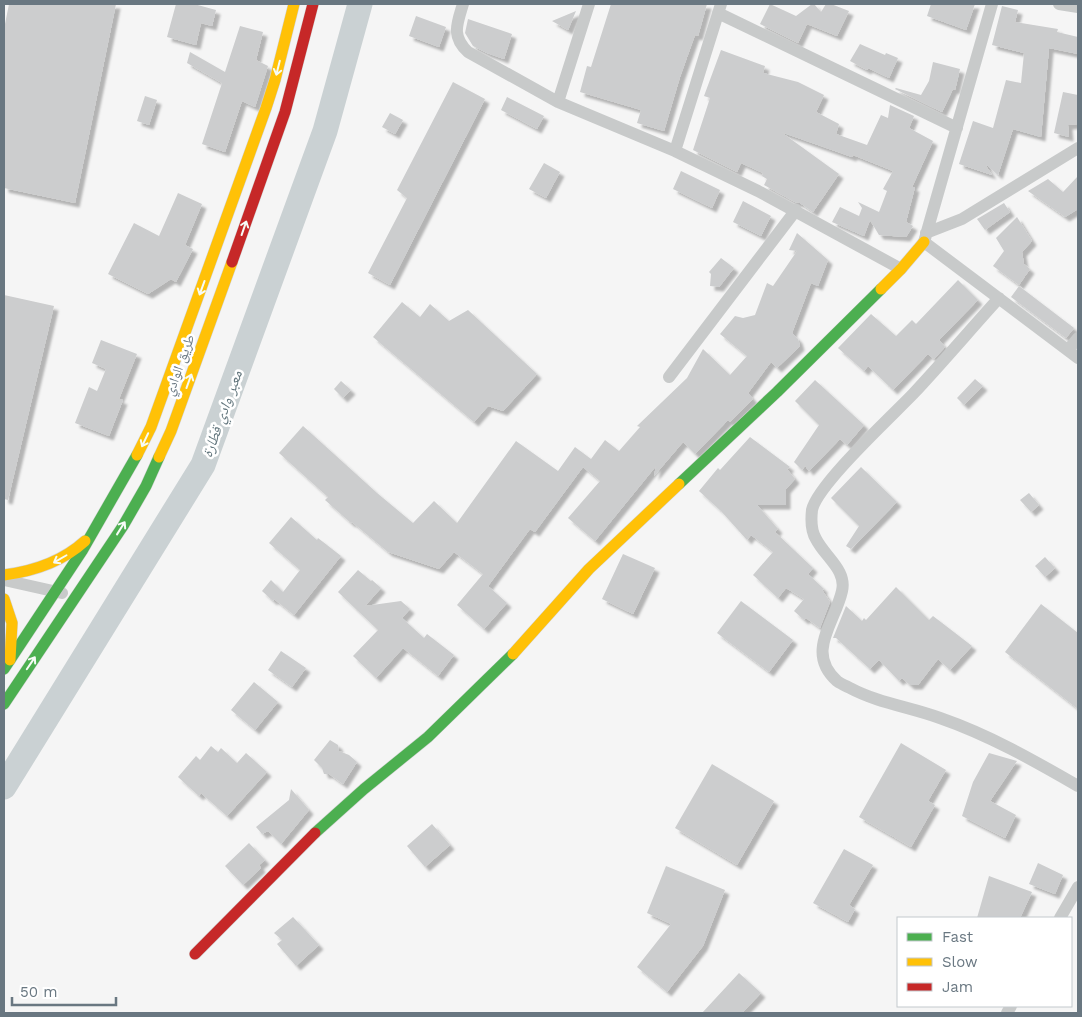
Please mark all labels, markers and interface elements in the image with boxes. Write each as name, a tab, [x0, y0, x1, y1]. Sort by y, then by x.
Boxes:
one-way arrow	[273, 60, 282, 76]
one-way arrow	[240, 220, 250, 236]
one-way arrow	[197, 280, 206, 295]
street label: طريق الوادي	[161, 332, 201, 399]
water label: معبر وادي قطّارة	[198, 368, 249, 461]
one-way arrow	[185, 374, 194, 389]
one-way arrow	[140, 432, 149, 447]
one-way arrow	[117, 522, 127, 536]
one-way arrow	[53, 554, 67, 564]
one-way arrow	[26, 657, 36, 671]
legend	[897, 917, 1072, 1007]
text: Fast	[942, 928, 974, 946]
text: Slow	[942, 953, 978, 971]
scale bar	[12, 974, 116, 1006]
text: Jam	[942, 978, 973, 996]
text: 50 m	[20, 983, 57, 1001]

